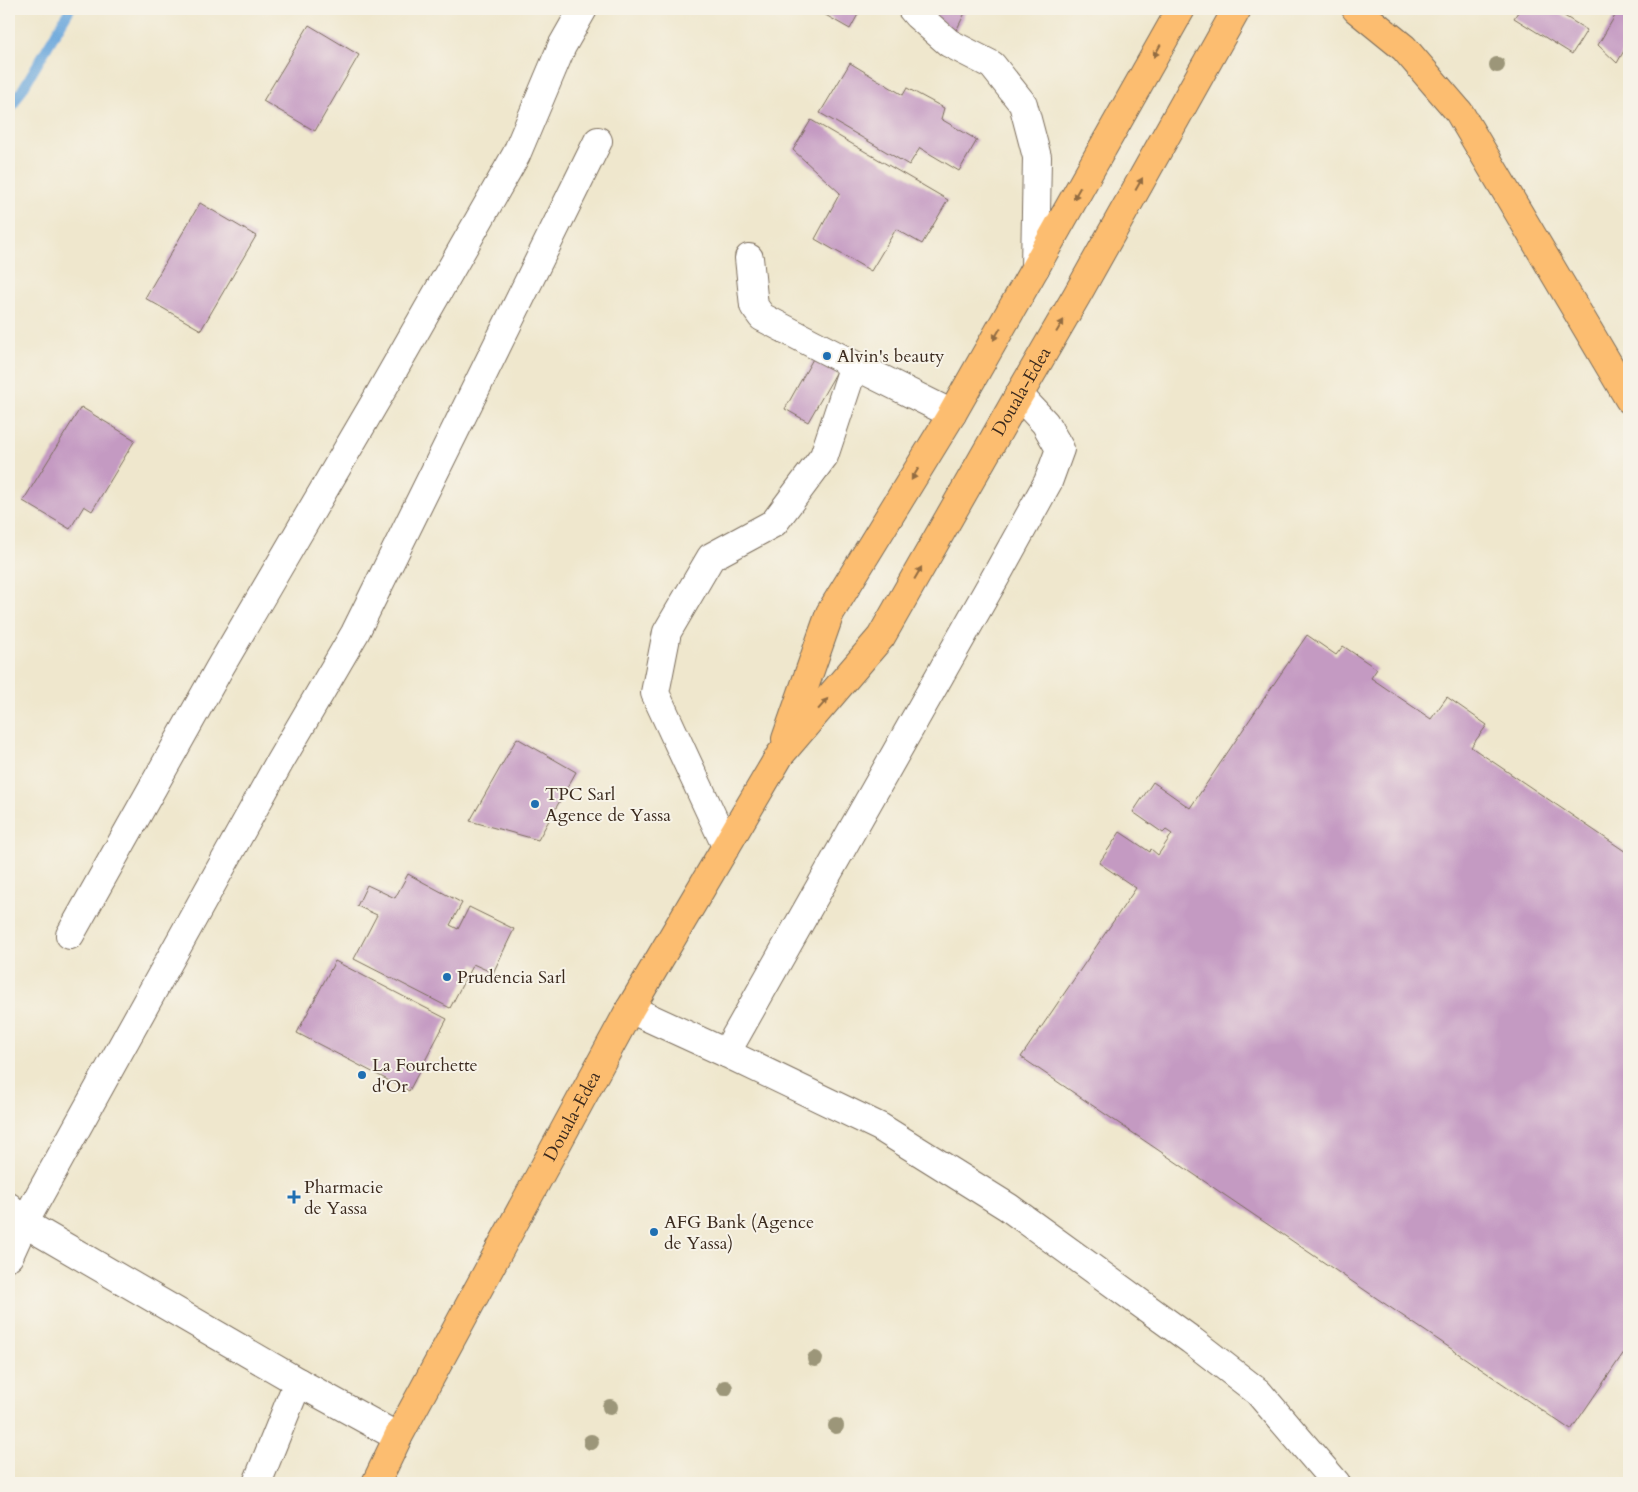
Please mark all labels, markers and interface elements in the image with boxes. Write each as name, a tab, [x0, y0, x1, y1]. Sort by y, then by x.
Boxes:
one-way arrow	[1152, 45, 1161, 58]
one-way arrow	[1135, 177, 1144, 191]
one-way arrow	[1073, 186, 1082, 200]
one-way arrow	[1055, 319, 1064, 332]
one-way arrow	[993, 328, 1002, 341]
street label: Douala-Edea	[986, 342, 1057, 441]
place label: Alvin's beauty	[837, 344, 945, 369]
marker: Alvin's beauty	[821, 350, 833, 362]
one-way arrow	[910, 468, 919, 481]
one-way arrow	[913, 566, 922, 579]
one-way arrow	[818, 698, 829, 711]
place label: TPC Sarl Agence de Yassa	[545, 782, 671, 828]
marker: TPC Sarl Agence de Yassa	[529, 798, 541, 810]
place label: Prudencia Sarl	[457, 965, 566, 990]
marker: Prudencia Sarl	[441, 971, 453, 983]
place label: La Fourchette d'Or	[372, 1053, 478, 1099]
street label: Douala-Edea	[538, 1067, 607, 1166]
marker: La Fourchette d'Or	[356, 1069, 368, 1081]
place label: Pharmacie de Yassa	[304, 1175, 383, 1221]
marker: Pharmacie de Yassa	[288, 1191, 300, 1203]
place label: AFG Bank (Agence de Yassa)	[664, 1210, 814, 1256]
marker: AFG Bank (Agence de Yassa)	[648, 1226, 660, 1238]

